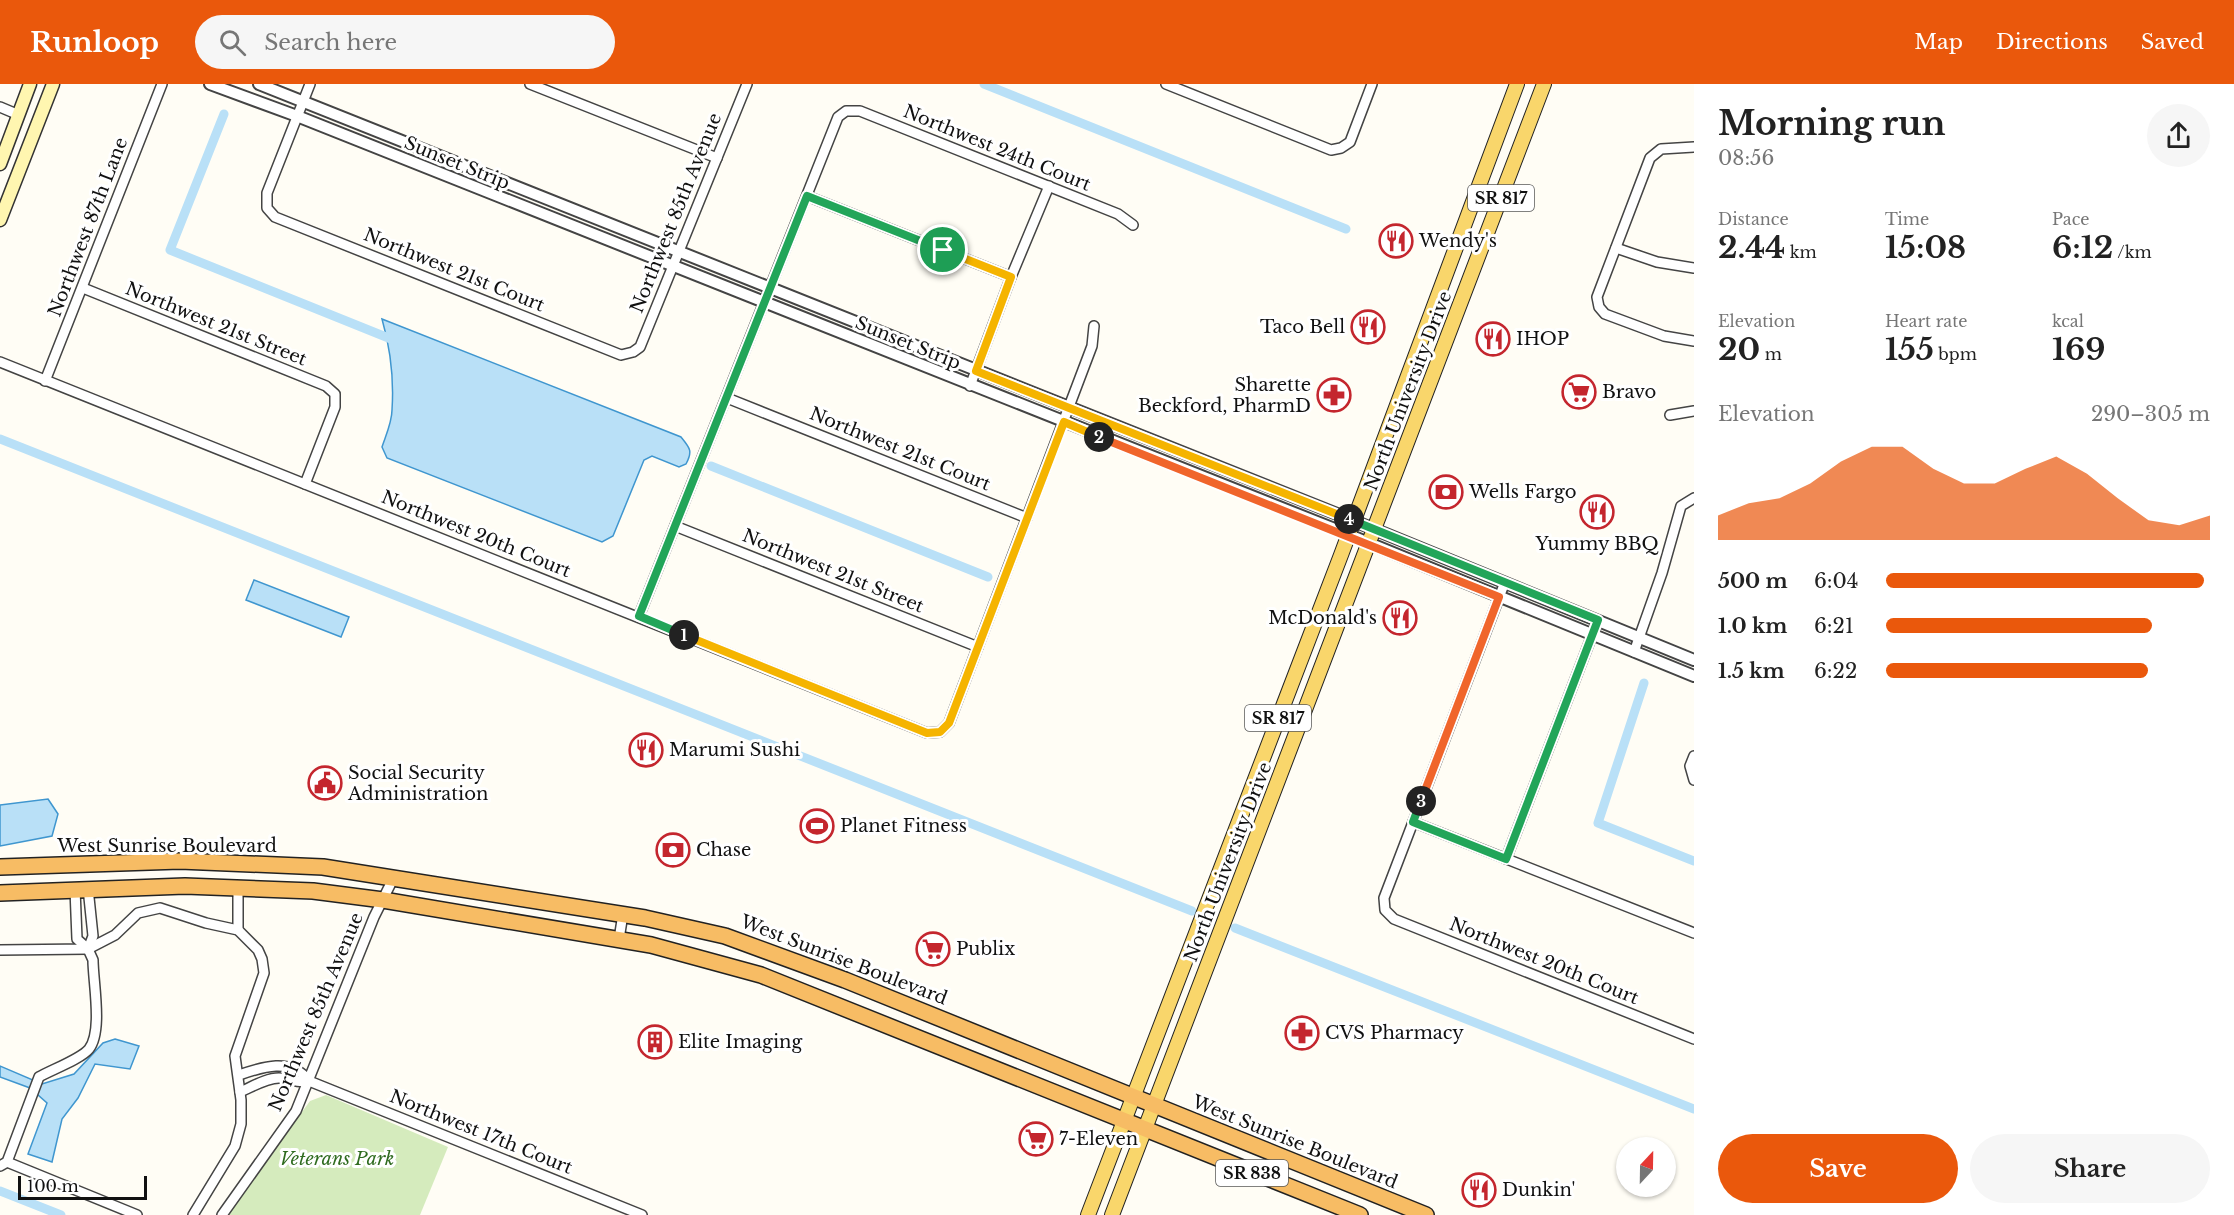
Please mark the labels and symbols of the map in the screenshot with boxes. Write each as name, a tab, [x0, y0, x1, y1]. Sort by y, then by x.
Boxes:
street label: Northwest 24th Court	[900, 100, 1094, 196]
street label: Northwest 85th Avenue	[626, 110, 726, 316]
street label: Sunset Strip	[401, 132, 513, 194]
street label: Northwest 87th Lane	[44, 134, 132, 320]
road number: SR 817	[1468, 185, 1534, 211]
restaurant icon: Wendy's	[1378, 223, 1414, 259]
street label: Northwest 21st Court	[360, 224, 548, 316]
pin	[917, 224, 968, 275]
place label: Wendy's	[1418, 230, 1497, 252]
street label: Northwest 21st Street	[122, 278, 310, 371]
street label: North University Drive	[1360, 288, 1456, 494]
restaurant icon: Taco Bell	[1350, 309, 1386, 345]
street label: Sunset Strip	[852, 312, 964, 374]
place label: Taco Bell	[1260, 316, 1345, 338]
restaurant icon: IHOP	[1475, 321, 1511, 357]
place label: IHOP	[1516, 328, 1569, 350]
place label: Sharette Beckford, PharmD	[1138, 374, 1311, 417]
supermarket icon: Bravo	[1561, 374, 1597, 410]
pharmacy icon: Sharette Beckford, PharmD	[1316, 377, 1352, 413]
place label: Bravo	[1602, 381, 1656, 403]
street label: Northwest 21st Court	[806, 403, 994, 495]
pin: 2	[1084, 422, 1114, 452]
bank icon: Wells Fargo	[1428, 474, 1464, 510]
place label: Wells Fargo	[1468, 481, 1577, 503]
street label: Northwest 20th Court	[378, 486, 574, 582]
restaurant icon: Yummy BBQ	[1579, 494, 1615, 530]
pin: 4	[1334, 504, 1364, 534]
street label: Northwest 21st Street	[739, 525, 927, 618]
place label: Yummy BBQ	[1534, 533, 1659, 555]
restaurant icon: McDonald's	[1382, 600, 1418, 636]
place label: McDonald's	[1268, 607, 1377, 629]
pin: 1	[669, 620, 699, 650]
road number: SR 817	[1245, 705, 1311, 731]
restaurant icon: Marumi Sushi	[628, 732, 664, 768]
place label: Marumi Sushi	[669, 739, 800, 761]
street label: North University Drive	[1180, 759, 1276, 965]
place label: Social Security Administration	[347, 762, 488, 805]
public building icon: Social Security Administration	[307, 765, 343, 801]
pin: 3	[1406, 786, 1436, 816]
sports icon: Planet Fitness	[799, 808, 835, 844]
place label: Planet Fitness	[840, 815, 967, 837]
bank icon: Chase	[655, 832, 691, 868]
street label: West Sunrise Boulevard	[56, 835, 277, 857]
place label: Chase	[696, 839, 751, 861]
street label: Northwest 85th Avenue	[264, 909, 368, 1115]
street label: West Sunrise Boulevard	[737, 910, 950, 1010]
street label: Northwest 20th Court	[1446, 913, 1642, 1009]
supermarket icon: Publix	[915, 931, 951, 967]
place label: Publix	[956, 938, 1015, 960]
pharmacy icon: CVS Pharmacy	[1284, 1015, 1320, 1051]
place label: CVS Pharmacy	[1325, 1022, 1464, 1044]
building icon: Elite Imaging	[637, 1024, 673, 1060]
place label: Elite Imaging	[678, 1031, 802, 1053]
street label: Northwest 17th Court	[386, 1085, 576, 1179]
street label: West Sunrise Boulevard	[1188, 1090, 1401, 1193]
supermarket icon: 7-Eleven	[1018, 1121, 1054, 1157]
place label: 7-Eleven	[1059, 1128, 1138, 1150]
north arrow	[1616, 1137, 1676, 1197]
park label: Veterans Park	[280, 1148, 394, 1170]
road number: SR 838	[1216, 1160, 1288, 1186]
restaurant icon: Dunkin'	[1461, 1172, 1497, 1208]
scale bar	[18, 1173, 147, 1200]
place label: Dunkin'	[1502, 1179, 1576, 1201]

